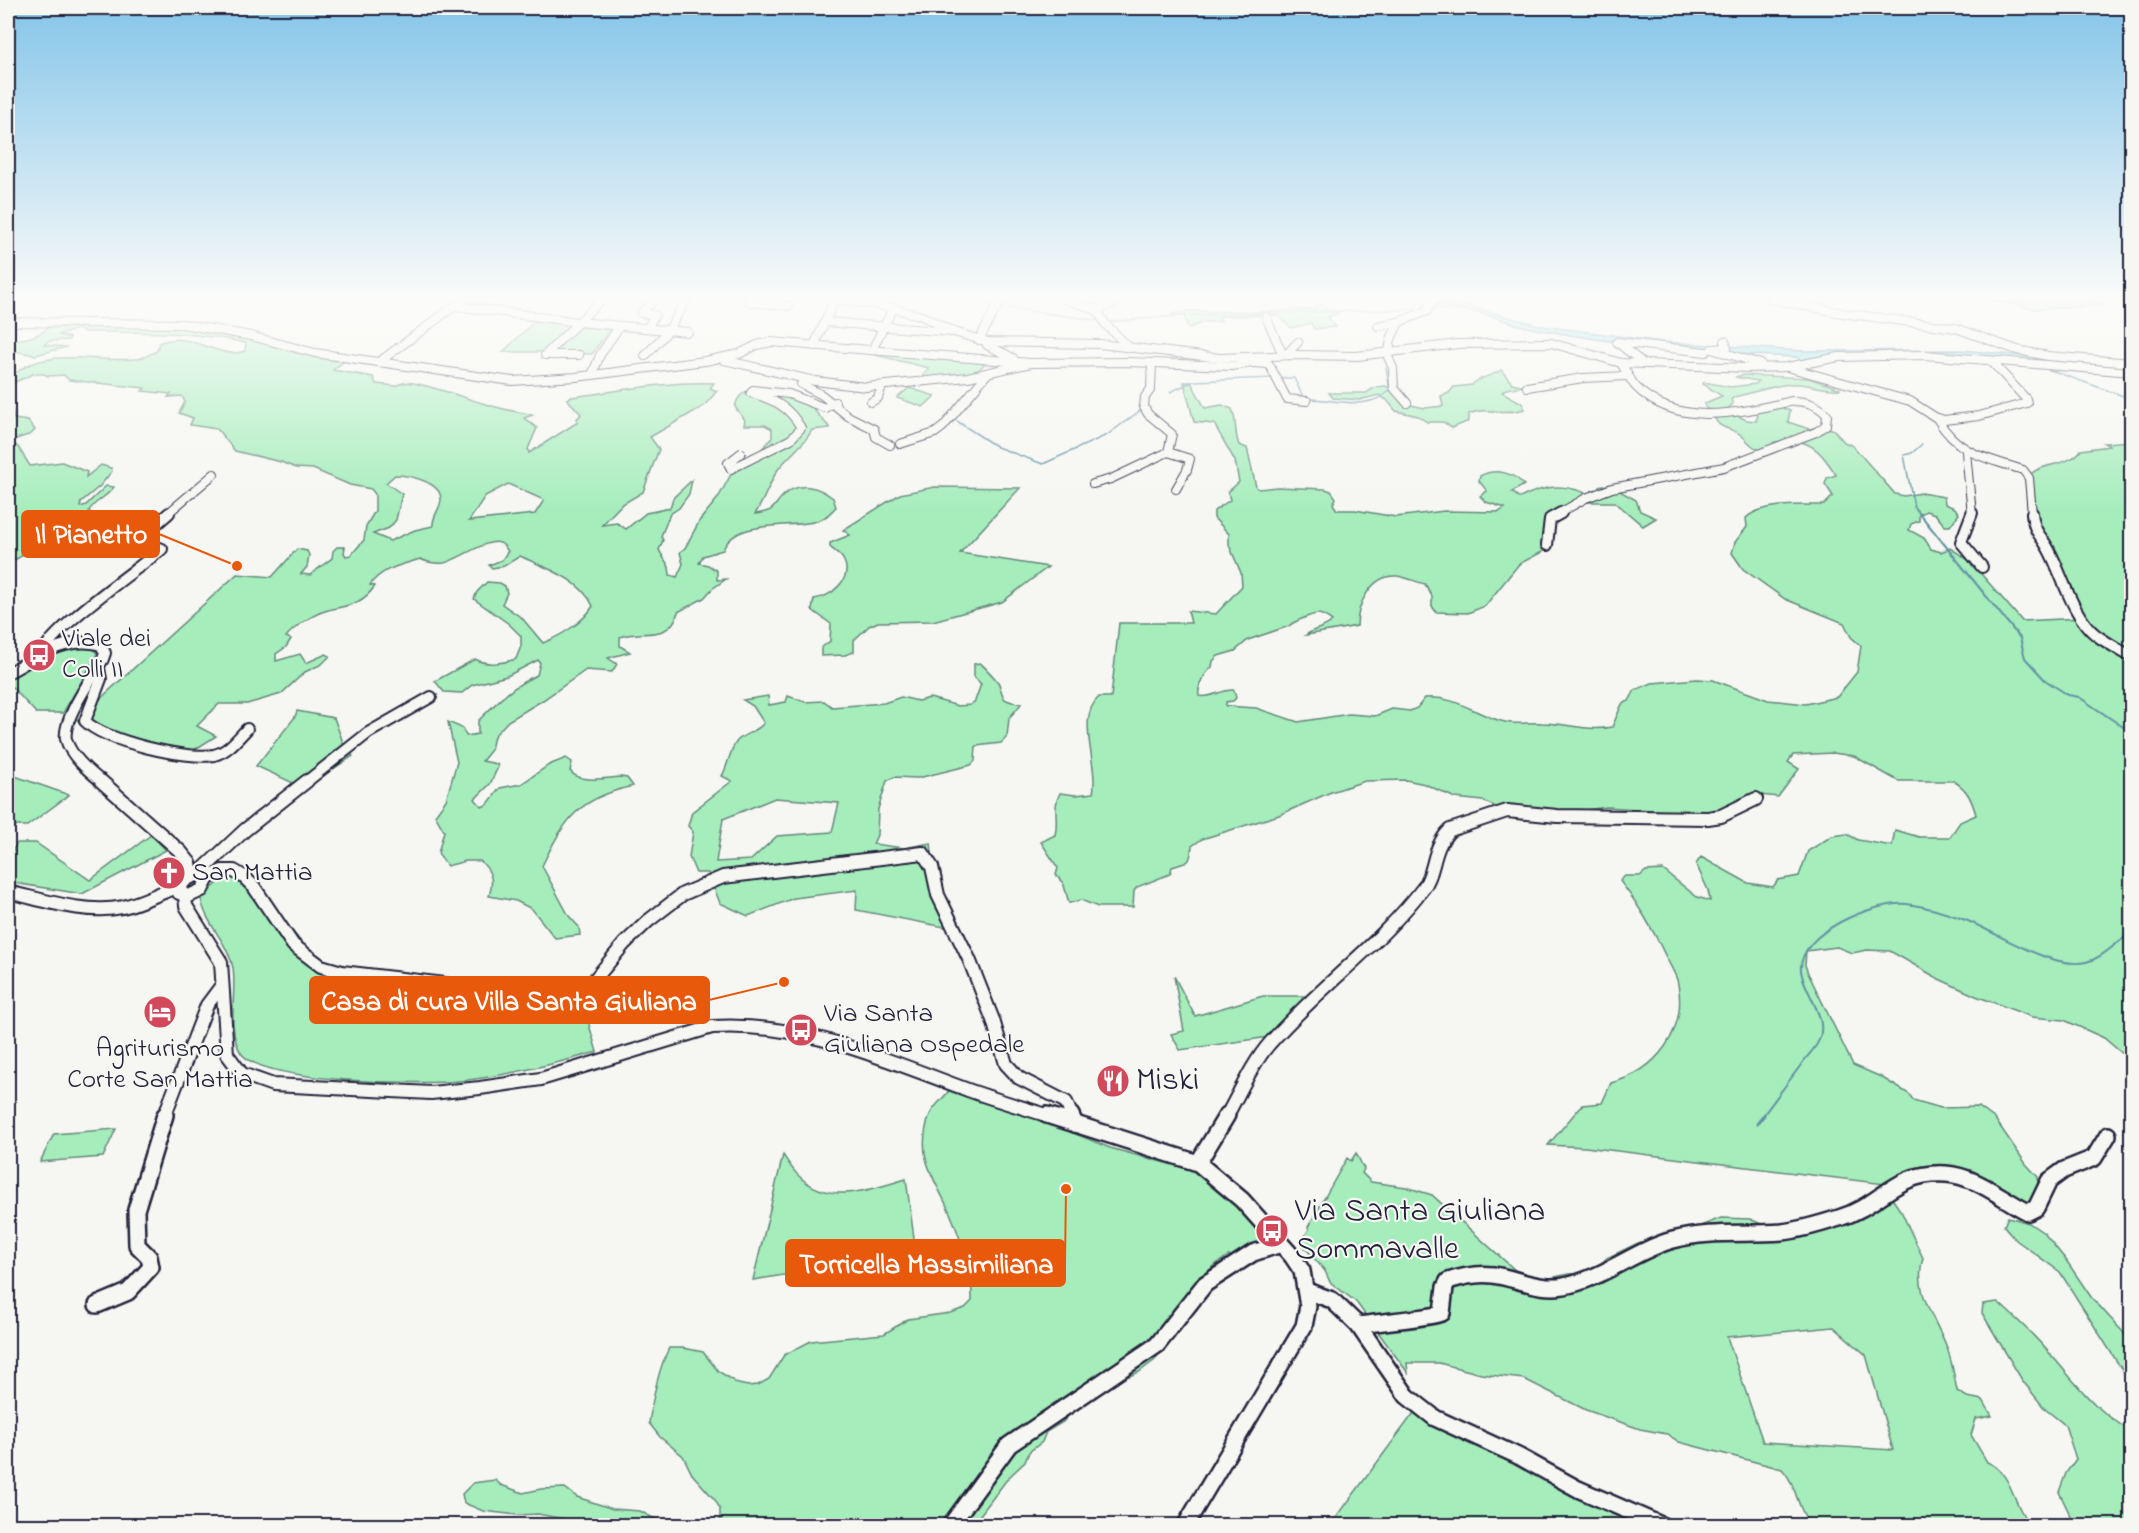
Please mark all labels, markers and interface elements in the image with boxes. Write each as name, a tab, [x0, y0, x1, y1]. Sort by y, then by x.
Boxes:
callout: Il Pianetto	[22, 511, 159, 557]
text: Il Pianetto	[35, 516, 147, 557]
place label: Viale dei Colli II	[61, 620, 151, 690]
bus stop icon: Viale dei Colli II	[21, 637, 57, 673]
place label: San Mattia	[192, 854, 313, 893]
church icon: San Mattia	[151, 855, 187, 891]
callout: Casa di cura Villa Santa Giuliana	[310, 977, 709, 1023]
text: Casa di cura Villa Santa Giuliana	[321, 983, 697, 1024]
hotel icon: Agriturismo Corte San Mattia	[142, 994, 178, 1030]
place label: Via Santa Giuliana Ospedale	[823, 995, 1025, 1065]
bus stop icon: Via Santa Giuliana Ospedale	[783, 1012, 819, 1048]
place label: Agriturismo Corte San Mattia	[67, 1030, 253, 1100]
place label: Miski	[1136, 1057, 1199, 1105]
restaurant icon: Miski	[1095, 1063, 1131, 1099]
place label: Via Santa Giuliana Sommavalle	[1294, 1188, 1545, 1274]
bus stop icon: Via Santa Giuliana Sommavalle	[1254, 1213, 1290, 1249]
callout: Torricella Massimiliana	[786, 1240, 1065, 1286]
text: Torricella Massimiliana	[799, 1246, 1053, 1287]

